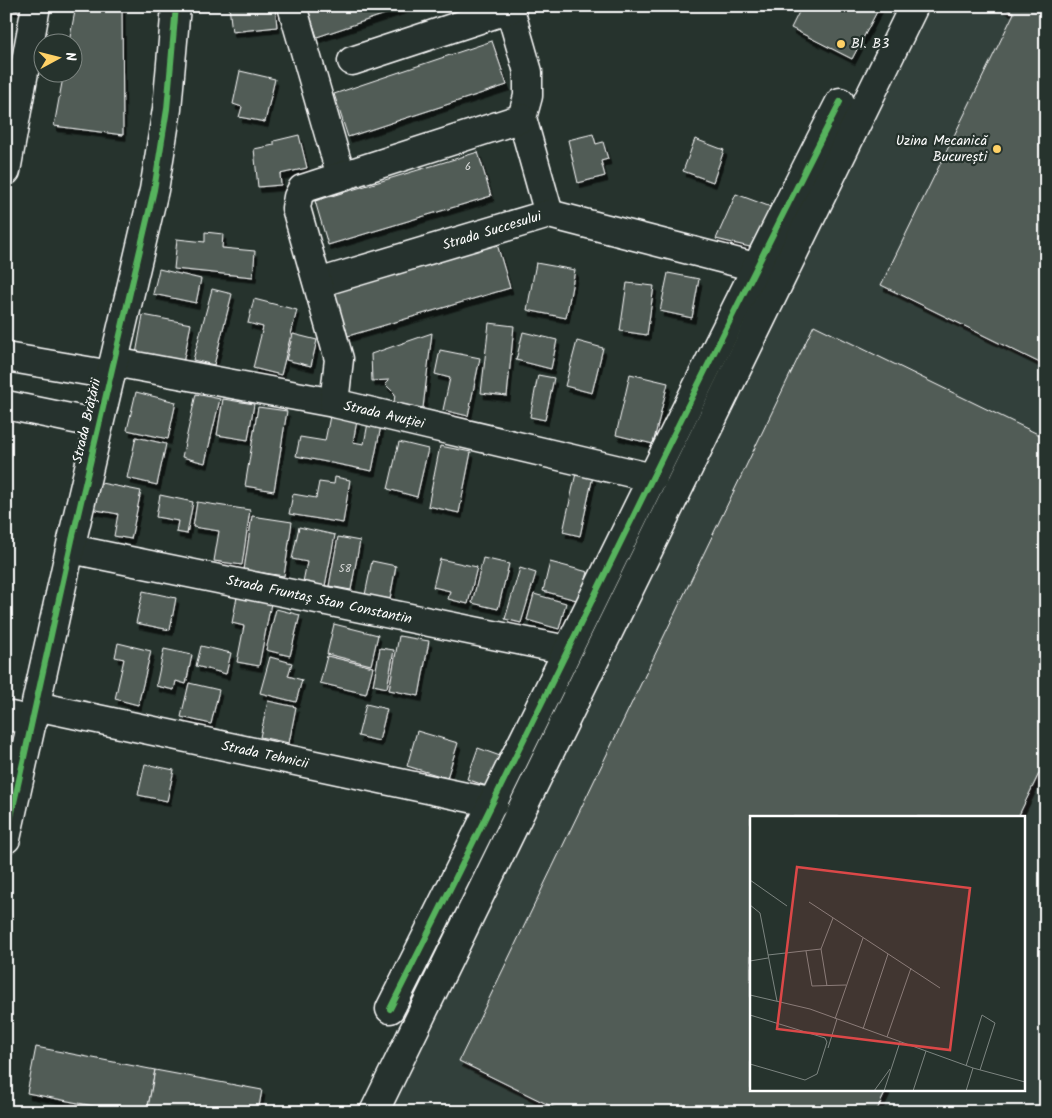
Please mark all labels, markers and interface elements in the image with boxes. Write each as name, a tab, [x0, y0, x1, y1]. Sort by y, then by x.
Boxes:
north arrow	[32, 32, 82, 82]
place label: Bl. B3	[851, 33, 889, 55]
marker: Bl. B3	[835, 38, 847, 50]
text: N	[58, 51, 81, 62]
place label: Uzina Mecanică București	[896, 130, 988, 168]
marker: Uzina Mecanică București	[991, 143, 1003, 155]
house number: 6	[465, 158, 471, 176]
street label: Strada Succesului	[440, 205, 545, 256]
street label: Strada Brățării	[67, 376, 108, 466]
street label: Strada Avuției	[341, 395, 427, 435]
house number: 58	[339, 560, 352, 578]
street label: Strada Fruntaș Stan Constantin	[224, 570, 414, 630]
street label: Strada Tehnicii	[220, 735, 311, 775]
inset map	[750, 816, 1024, 1090]

